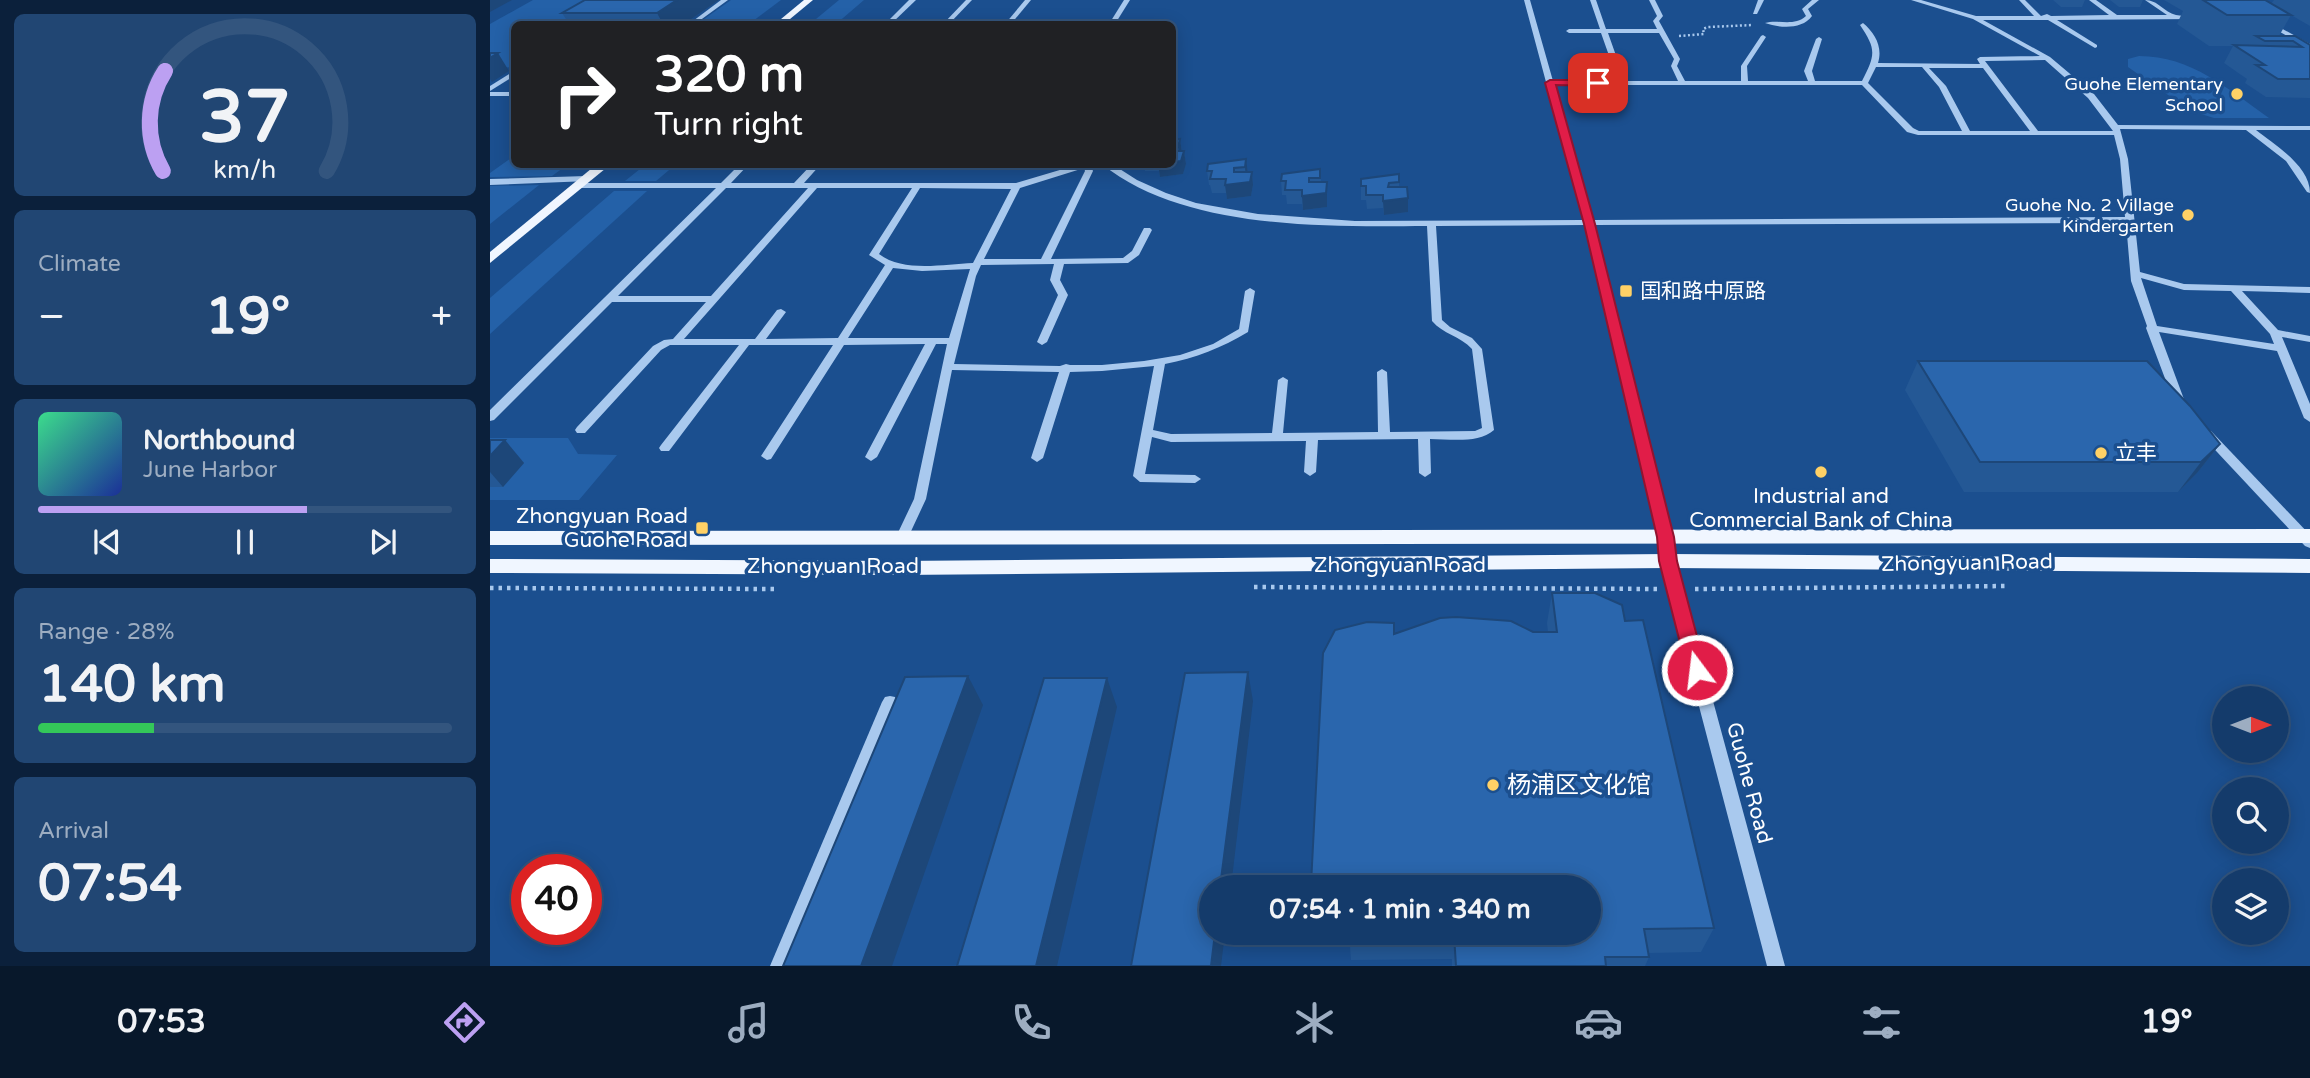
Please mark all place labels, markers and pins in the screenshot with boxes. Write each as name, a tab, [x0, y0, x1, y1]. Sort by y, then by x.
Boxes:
pin	[1568, 53, 1628, 113]
place label: Guohe Elementary School	[2064, 73, 2223, 116]
marker: Guohe Elementary School	[2229, 86, 2245, 102]
place label: Guohe No. 2 Village Kindergarten	[2005, 194, 2174, 237]
marker: Guohe No. 2 Village Kindergarten	[2180, 207, 2196, 223]
place label: 国和路中原路	[1640, 279, 1766, 304]
marker: 国和路中原路	[1618, 283, 1634, 299]
place label: 立丰	[2115, 441, 2157, 466]
marker: 立丰	[2093, 445, 2109, 461]
marker: Industrial and Commercial Bank of China	[1813, 464, 1829, 480]
place label: Industrial and Commercial Bank of China	[1689, 484, 1953, 533]
place label: Zhongyuan Road Guohe Road	[516, 504, 688, 553]
marker: Zhongyuan Road Guohe Road	[694, 520, 710, 536]
place label: 杨浦区文化馆	[1507, 771, 1651, 800]
marker: 杨浦区文化馆	[1485, 777, 1501, 793]

